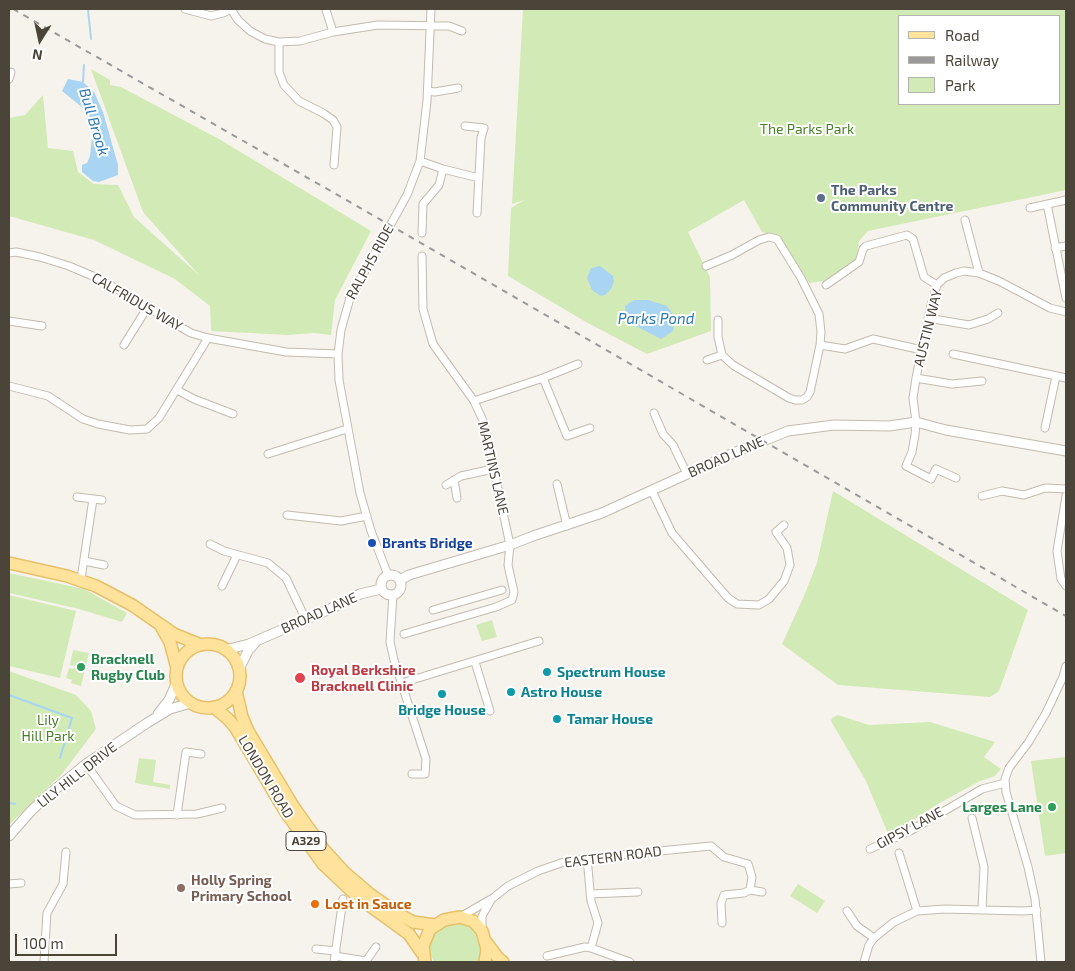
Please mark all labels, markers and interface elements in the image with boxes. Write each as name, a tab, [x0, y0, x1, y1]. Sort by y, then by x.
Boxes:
north arrow	[15, 15, 65, 65]
legend	[898, 15, 1060, 105]
text: Road	[945, 26, 980, 44]
text: N	[31, 46, 44, 65]
text: Railway	[945, 51, 999, 69]
text: Park	[945, 76, 976, 94]
water label: Bull Brook	[75, 86, 113, 158]
park label: The Parks Park	[760, 121, 854, 137]
place label: The Parks Community Centre	[831, 182, 953, 214]
marker: The Parks Community Centre	[815, 192, 827, 204]
street label: RALPHS RIDE	[343, 222, 397, 302]
street label: CALFRIDUS WAY	[89, 269, 185, 335]
street label: AUSTIN WAY	[910, 287, 946, 369]
water label: Parks Pond	[618, 310, 694, 328]
street label: MARTINS LANE	[474, 419, 512, 517]
street label: BROAD LANE	[685, 433, 767, 481]
place label: Brants Bridge	[382, 535, 473, 551]
marker: Brants Bridge	[366, 537, 378, 549]
street label: BROAD LANE	[278, 589, 360, 637]
place label: Bracknell Rugby Club	[91, 651, 165, 684]
marker: Bracknell Rugby Club	[75, 661, 87, 673]
place label: Royal Berkshire Bracknell Clinic	[311, 662, 416, 694]
place label: Spectrum House	[557, 664, 666, 680]
marker: Spectrum House	[541, 666, 553, 678]
marker: Royal Berkshire Bracknell Clinic	[293, 671, 307, 685]
place label: Astro House	[521, 684, 602, 700]
marker: Astro House	[505, 686, 517, 698]
marker: Bridge House	[436, 688, 448, 700]
place label: Bridge House	[398, 702, 486, 718]
place label: Tamar House	[567, 711, 653, 727]
park label: Lily Hill Park	[22, 712, 74, 744]
marker: Tamar House	[551, 713, 563, 725]
street label: LONDON ROAD	[235, 732, 297, 822]
street label: LILY HILL DRIVE	[34, 739, 120, 811]
place label: Larges Lane	[962, 799, 1042, 815]
marker: Larges Lane	[1046, 801, 1058, 813]
street label: GIPSY LANE	[874, 803, 946, 853]
road number: A329	[286, 831, 326, 850]
street label: EASTERN ROAD	[563, 843, 663, 871]
place label: Holly Spring Primary School	[191, 872, 292, 904]
marker: Holly Spring Primary School	[175, 882, 187, 894]
place label: Lost in Sauce	[325, 896, 412, 912]
marker: Lost in Sauce	[309, 898, 321, 910]
scale bar	[18, 924, 120, 956]
text: 100 m	[23, 934, 64, 952]

